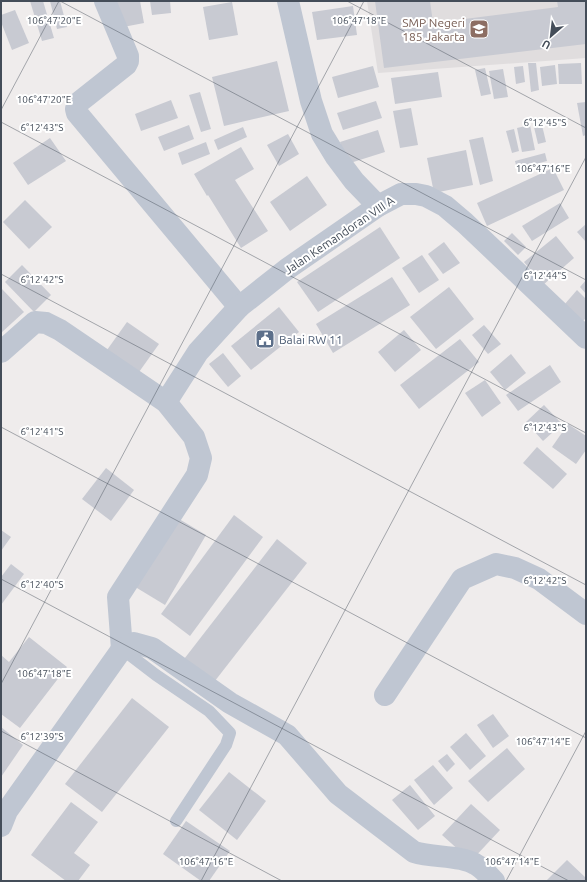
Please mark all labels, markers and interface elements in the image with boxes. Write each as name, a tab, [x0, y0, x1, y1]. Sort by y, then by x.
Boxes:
text: 106°47'20"E	[27, 15, 82, 26]
text: 106°47'18"E	[332, 15, 387, 26]
place label: SMP Negeri 185 Jakarta	[402, 16, 465, 43]
north arrow	[531, 16, 571, 56]
school or university icon: SMP Negeri 185 Jakarta	[468, 18, 490, 40]
text: U	[540, 38, 553, 52]
text: 106°47'20"E	[17, 94, 72, 105]
text: 6°12'45"S	[523, 117, 567, 128]
text: 6°12'43"S	[20, 122, 64, 133]
text: 106°47'16"E	[516, 163, 571, 174]
street label: Jalan Kemandoran VIII A	[282, 193, 397, 277]
text: 6°12'44"S	[523, 270, 567, 281]
text: 6°12'42"S	[20, 274, 64, 285]
public building icon: Balai RW 11	[254, 328, 276, 350]
place label: Balai RW 11	[279, 333, 343, 346]
text: 6°12'43"S	[523, 422, 567, 433]
text: 6°12'41"S	[20, 426, 64, 437]
text: 6°12'42"S	[523, 575, 567, 586]
text: 6°12'40"S	[20, 579, 64, 590]
text: 106°47'18"E	[17, 668, 72, 679]
text: 6°12'39"S	[20, 731, 64, 742]
text: 106°47'14"E	[516, 736, 571, 747]
text: 106°47'16"E	[179, 856, 234, 867]
text: 106°47'14"E	[485, 856, 540, 867]

